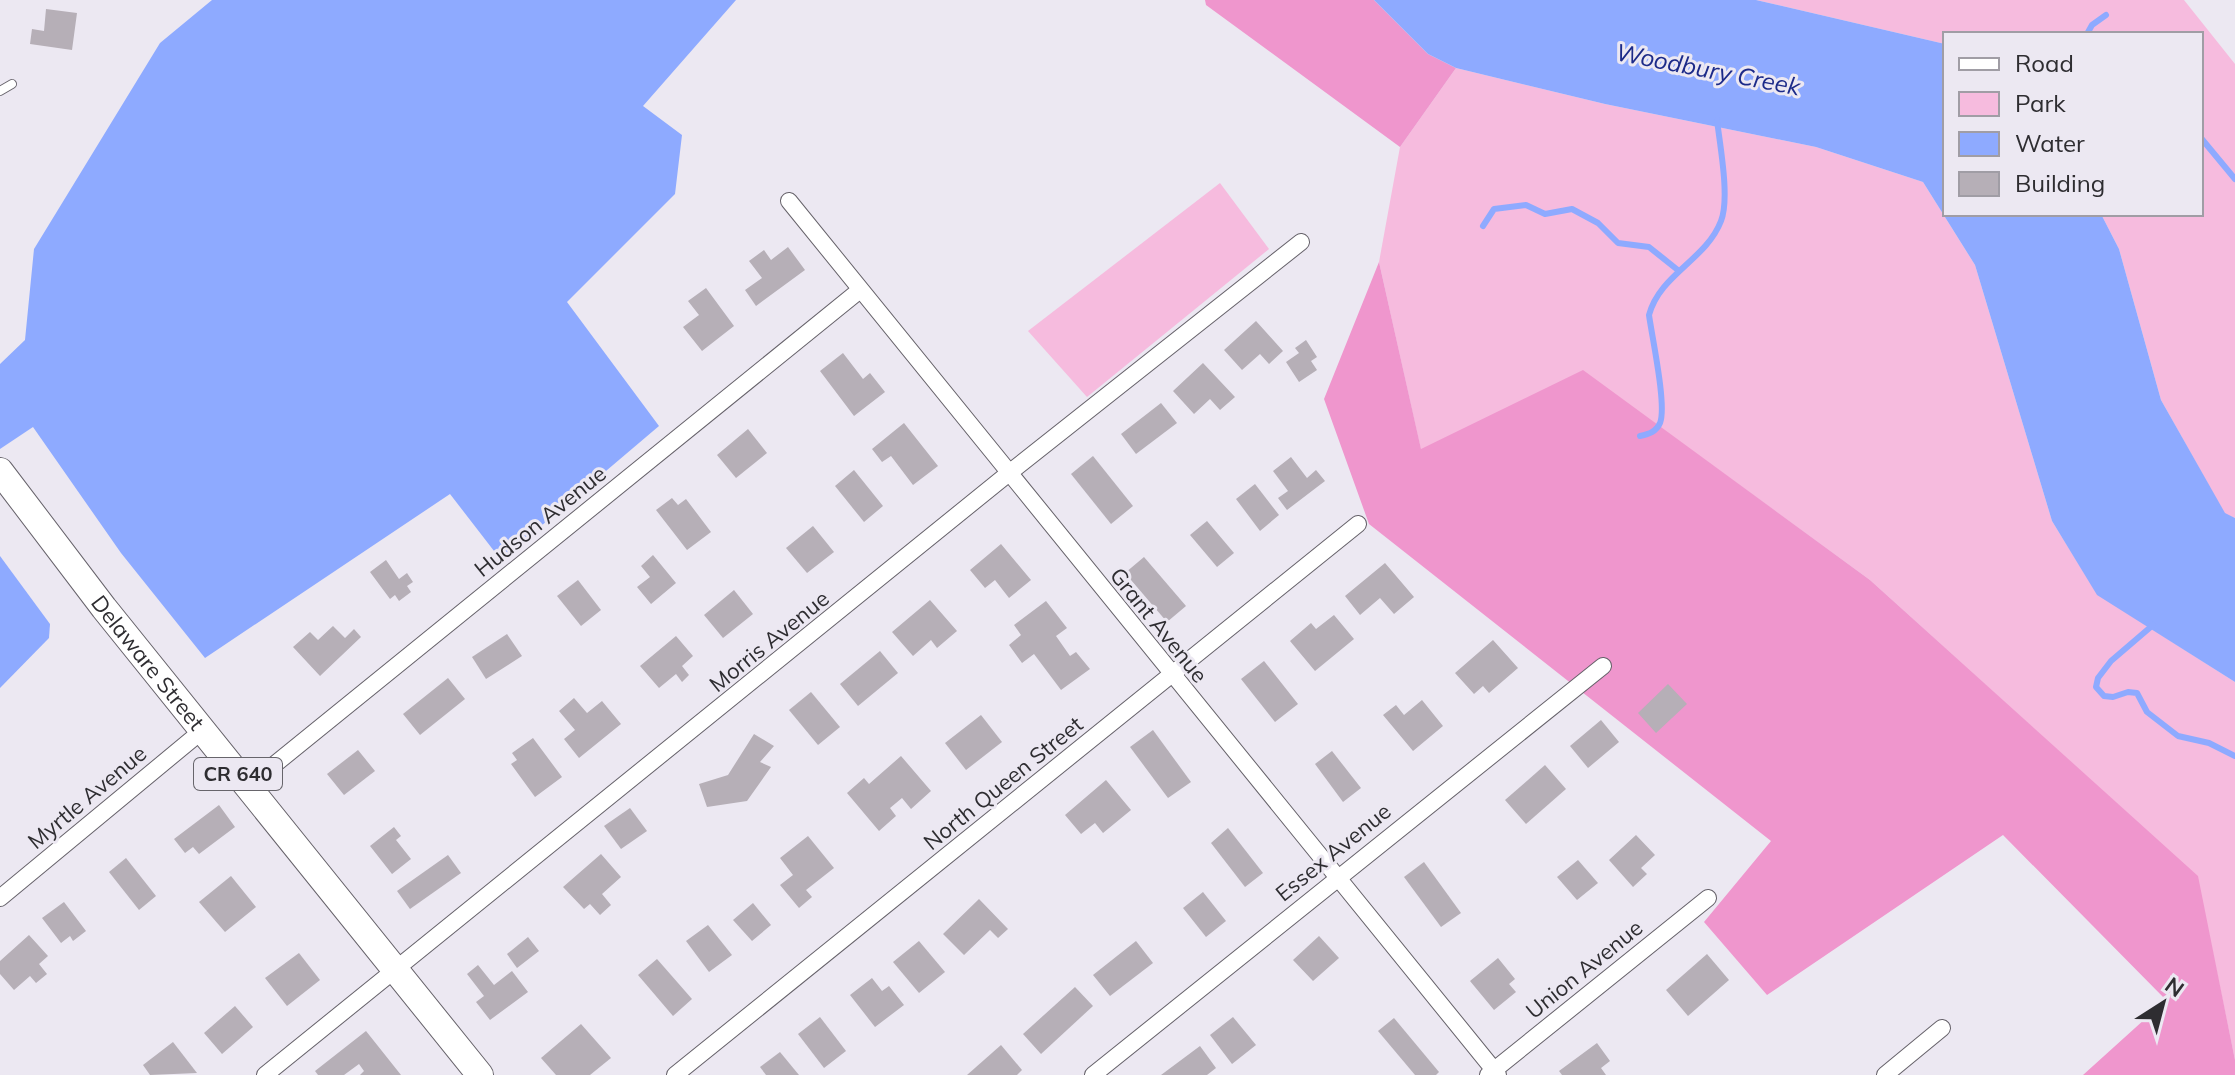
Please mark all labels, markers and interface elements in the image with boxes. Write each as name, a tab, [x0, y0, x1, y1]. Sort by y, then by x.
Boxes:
legend	[1943, 32, 2203, 216]
water label: Woodbury Creek	[1613, 36, 1804, 102]
text: Road	[2015, 48, 2074, 78]
text: Park	[2015, 88, 2066, 118]
text: Water	[2015, 128, 2085, 158]
text: Building	[2015, 168, 2105, 198]
street label: Hudson Avenue	[468, 459, 612, 583]
street label: Grant Avenue	[1104, 562, 1214, 688]
street label: Morris Avenue	[703, 584, 835, 698]
street label: Delaware Street	[85, 589, 211, 736]
street label: North Queen Street	[918, 710, 1089, 856]
street label: Myrtle Avenue	[22, 739, 152, 855]
road number: CR 640	[194, 758, 282, 790]
street label: Essex Avenue	[1270, 797, 1396, 907]
street label: Union Avenue	[1520, 913, 1648, 1025]
north arrow	[2123, 963, 2203, 1043]
text: N	[2160, 971, 2190, 1003]

